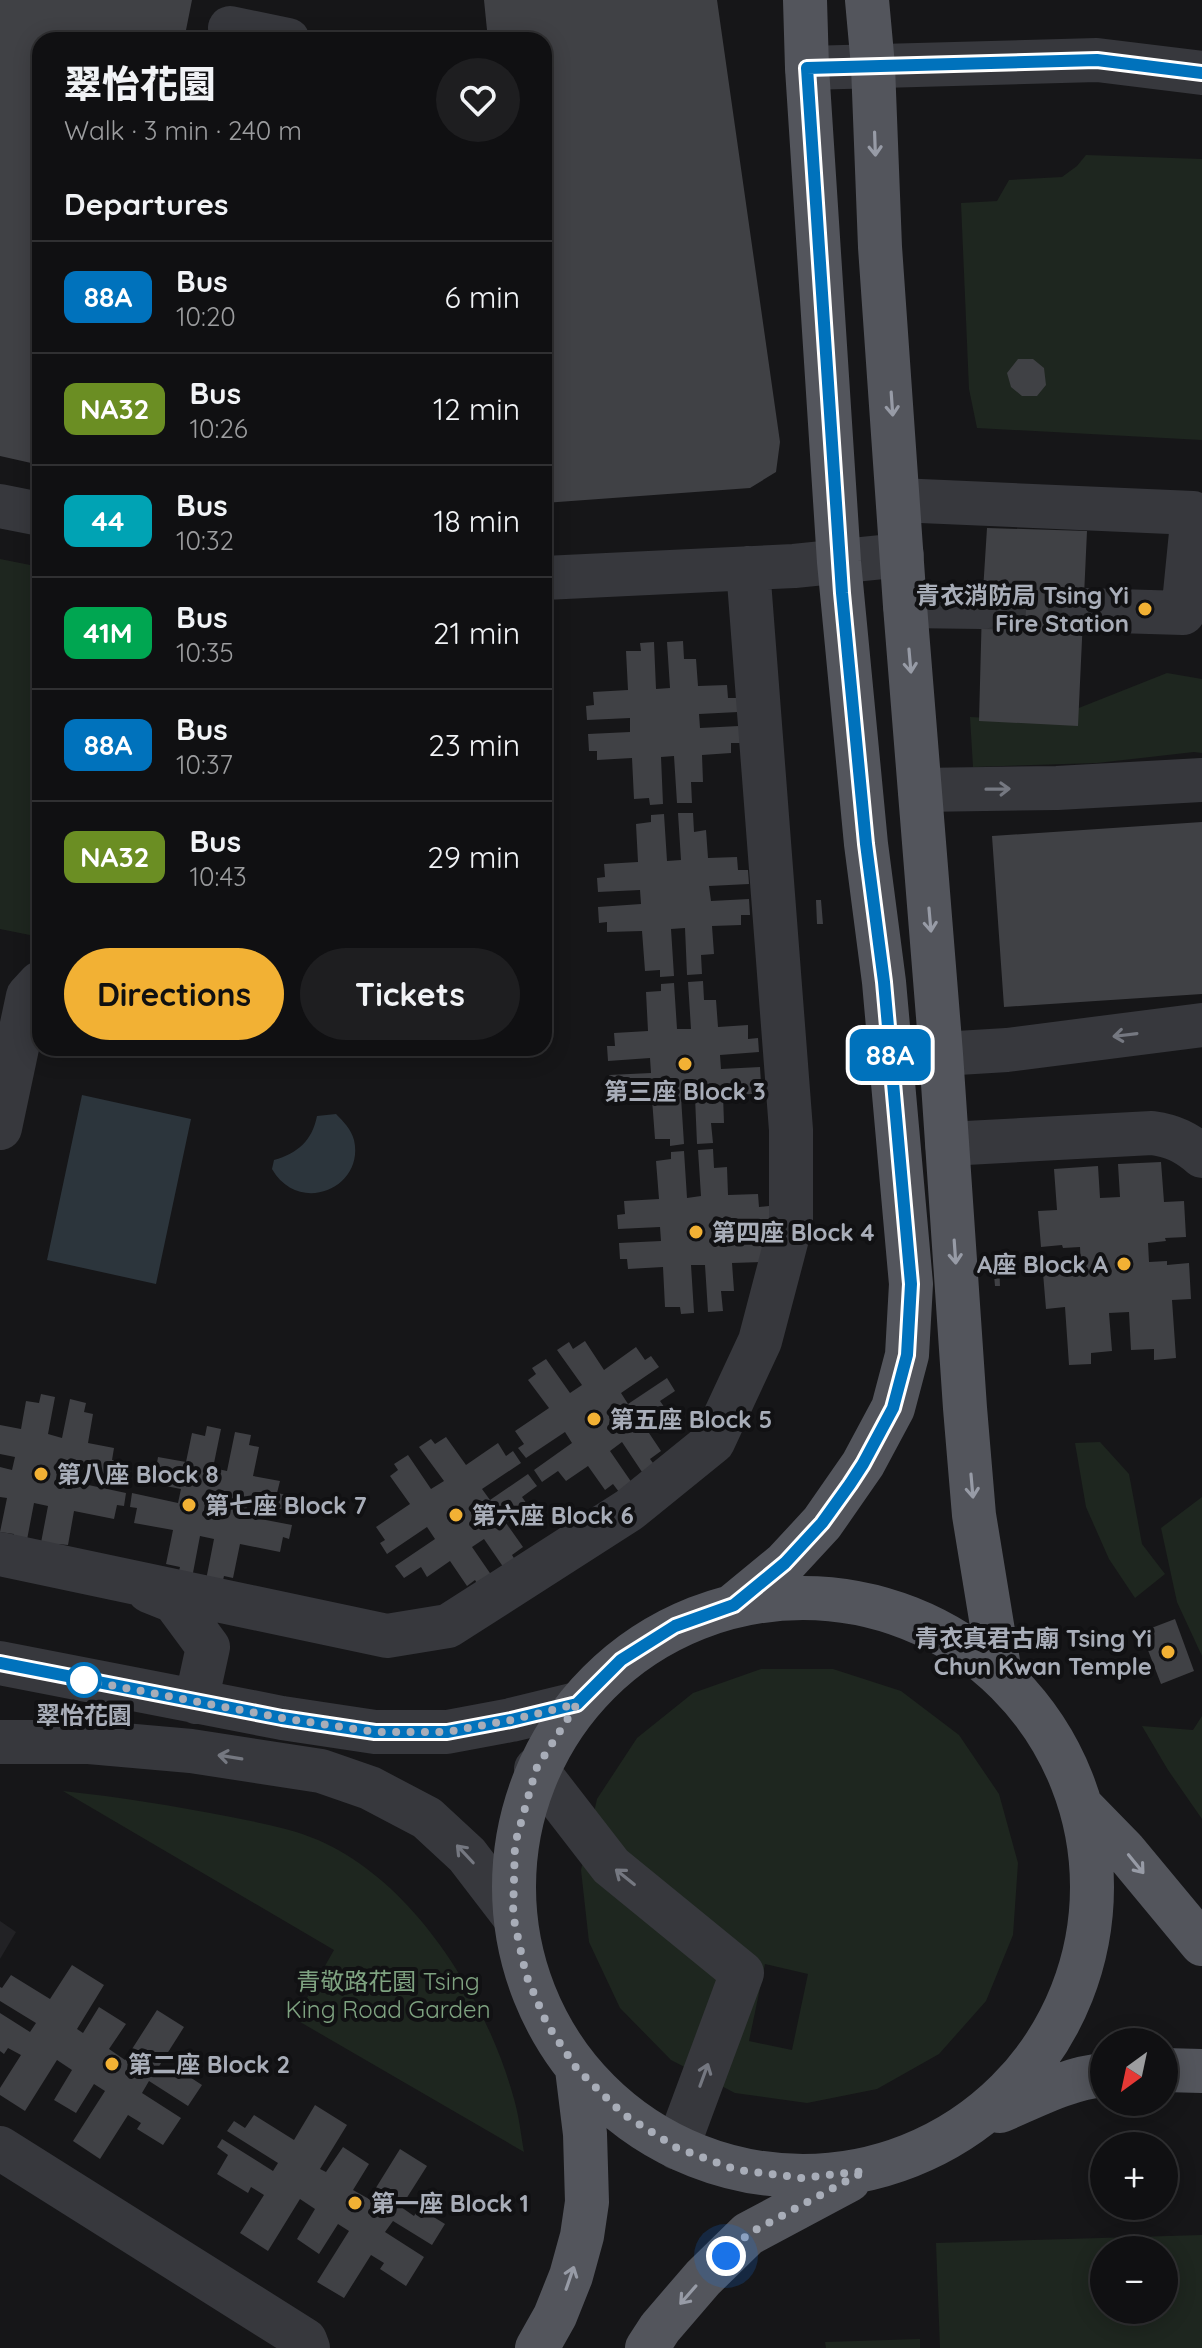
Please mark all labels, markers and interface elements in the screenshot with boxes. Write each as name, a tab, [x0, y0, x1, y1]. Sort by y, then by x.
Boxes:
button: heart	[436, 58, 520, 142]
text: 翠怡花園	[64, 60, 216, 108]
text: Walk · 3 min · 240 m	[64, 114, 302, 147]
one-way arrow	[868, 130, 883, 157]
text: Departures	[64, 185, 229, 223]
text: Bus	[176, 262, 228, 300]
text: 6 min	[445, 278, 520, 316]
text: 88A	[84, 279, 132, 314]
text: 10:20	[176, 300, 236, 333]
text: Bus	[189, 374, 241, 412]
text: 12 min	[433, 390, 520, 428]
one-way arrow	[885, 390, 900, 417]
text: NA32	[80, 391, 149, 426]
text: 10:26	[189, 412, 248, 445]
text: Bus	[176, 486, 228, 524]
text: 18 min	[433, 502, 520, 540]
text: 44	[92, 503, 124, 538]
text: 10:32	[176, 524, 234, 557]
place label: 青衣消防局 Tsing Yi Fire Station	[916, 580, 1129, 638]
text: Bus	[176, 598, 228, 636]
marker: 青衣消防局 Tsing Yi Fire Station	[1136, 600, 1154, 618]
text: 21 min	[433, 614, 520, 652]
text: 41M	[83, 615, 133, 650]
text: 10:35	[176, 636, 234, 669]
one-way arrow	[903, 647, 918, 674]
text: Bus	[176, 710, 228, 748]
text: 23 min	[428, 726, 520, 764]
text: 88A	[84, 727, 132, 762]
text: 10:37	[176, 748, 233, 781]
one-way arrow	[984, 781, 1011, 797]
text: Bus	[189, 822, 241, 860]
text: 29 min	[427, 838, 520, 876]
text: NA32	[80, 839, 149, 874]
text: 10:43	[189, 860, 247, 893]
one-way arrow	[923, 906, 938, 933]
button: Directions	[64, 948, 284, 1040]
button: Tickets	[300, 948, 520, 1040]
one-way arrow	[1113, 1028, 1138, 1043]
line badge: 88A	[844, 1029, 936, 1081]
text: 88A	[866, 1037, 914, 1072]
marker: 第三座 Block 3	[676, 1055, 694, 1073]
place label: 第三座 Block 3	[604, 1076, 766, 1106]
place label: 第四座 Block 4	[712, 1217, 875, 1247]
marker: 第四座 Block 4	[687, 1223, 705, 1241]
one-way arrow	[948, 1238, 963, 1265]
place label: A座 Block A	[977, 1249, 1109, 1279]
marker: A座 Block A	[1115, 1255, 1133, 1273]
place label: 第五座 Block 5	[610, 1404, 772, 1434]
marker: 第五座 Block 5	[585, 1410, 603, 1428]
place label: 第八座 Block 8	[57, 1459, 219, 1489]
marker: 第八座 Block 8	[32, 1465, 50, 1483]
one-way arrow	[964, 1472, 979, 1499]
place label: 第七座 Block 7	[205, 1490, 367, 1520]
marker: 第七座 Block 7	[180, 1496, 198, 1514]
place label: 第六座 Block 6	[472, 1500, 634, 1530]
marker: 第六座 Block 6	[447, 1506, 465, 1524]
place label: 青衣真君古廟 Tsing Yi Chun Kwan Temple	[915, 1623, 1152, 1681]
marker: 青衣真君古廟 Tsing Yi Chun Kwan Temple	[1159, 1643, 1177, 1661]
marker: 翠怡花園	[67, 1663, 101, 1697]
place label: 翠怡花園	[36, 1700, 132, 1730]
one-way arrow	[218, 1749, 243, 1764]
one-way arrow	[455, 1844, 474, 1864]
one-way arrow	[1127, 1853, 1145, 1874]
one-way arrow	[615, 1868, 635, 1886]
park label: 青敬路花園 Tsing King Road Garden	[285, 1966, 491, 2024]
north arrow	[1090, 2028, 1178, 2116]
map controls	[1090, 2028, 1178, 2324]
place label: 第二座 Block 2	[128, 2049, 290, 2079]
marker: 第二座 Block 2	[103, 2055, 121, 2073]
one-way arrow	[698, 2063, 712, 2088]
button: +	[1090, 2132, 1178, 2220]
place label: 第一座 Block 1	[371, 2188, 529, 2218]
marker: 第一座 Block 1	[346, 2194, 364, 2212]
your location	[706, 2236, 746, 2276]
button: −	[1090, 2236, 1178, 2324]
one-way arrow	[563, 2265, 578, 2290]
one-way arrow	[679, 2284, 697, 2305]

